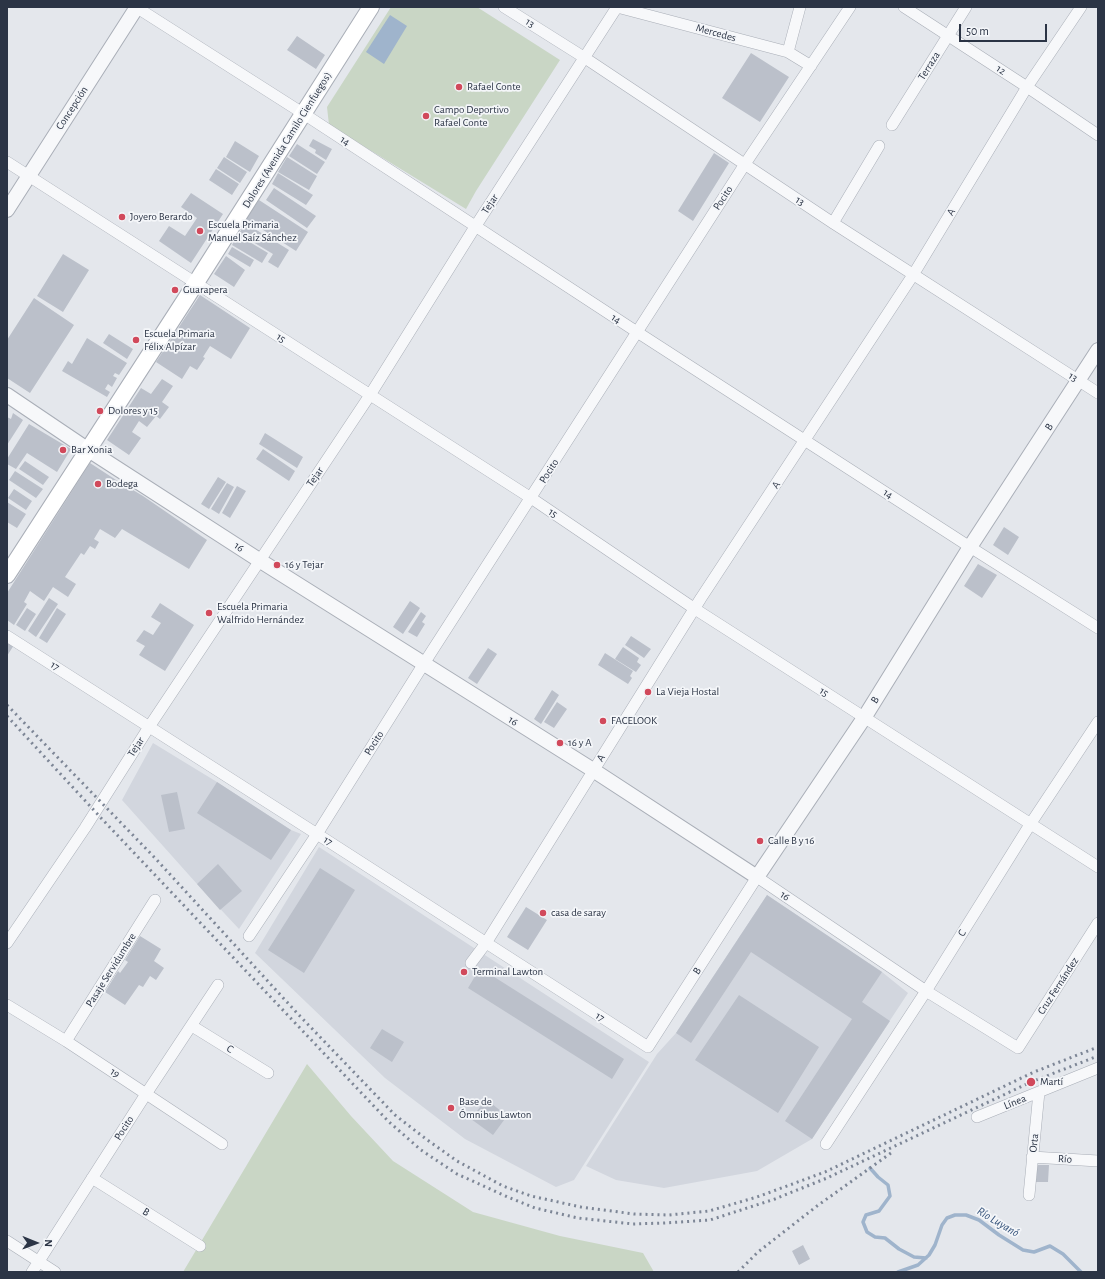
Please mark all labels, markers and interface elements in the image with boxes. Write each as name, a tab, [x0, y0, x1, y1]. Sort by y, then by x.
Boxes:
street label: 13	[523, 15, 537, 31]
scale bar	[961, 16, 1049, 42]
street label: Mercedes	[694, 21, 738, 45]
text: 50 m	[966, 25, 989, 37]
street label: Terraza	[915, 49, 943, 83]
street label: 12	[994, 62, 1008, 78]
street label: Dolores (Avenida Camilo Cienfuegos)	[240, 69, 334, 211]
place label: Rafael Conte	[467, 80, 521, 94]
marker: Rafael Conte	[454, 82, 464, 92]
street label: Concepción	[53, 84, 91, 132]
place label: Campo Deportivo Rafael Conte	[434, 103, 509, 129]
marker: Campo Deportivo Rafael Conte	[421, 111, 431, 121]
street label: 14	[338, 133, 352, 149]
street label: Pocito	[710, 183, 736, 213]
street label: Tejar	[479, 192, 501, 216]
street label: 13	[793, 193, 807, 209]
street label: A	[944, 206, 958, 218]
place label: Joyero Berardo	[130, 210, 193, 224]
marker: Joyero Berardo	[117, 212, 127, 222]
place label: Escuela Primaria Manuel Saíz Sánchez	[208, 218, 297, 244]
marker: Escuela Primaria Manuel Saíz Sánchez	[195, 226, 205, 236]
place label: Guarapera	[183, 283, 228, 297]
marker: Guarapera	[170, 285, 180, 295]
street label: 14	[609, 311, 623, 327]
place label: Escuela Primaria Félix Alpízar	[144, 327, 215, 353]
street label: 15	[274, 330, 288, 346]
marker: Escuela Primaria Félix Alpízar	[131, 335, 141, 345]
street label: 13	[1066, 369, 1080, 385]
place label: Dolores y 15	[108, 404, 158, 418]
marker: Dolores y 15	[95, 406, 105, 416]
street label: B	[1042, 421, 1056, 433]
place label: Bar Xonia	[71, 443, 112, 457]
marker: Bar Xonia	[58, 445, 68, 455]
street label: Pocito	[536, 456, 562, 486]
street label: Tejar	[304, 465, 326, 489]
place label: Bodega	[106, 477, 138, 491]
marker: Bodega	[93, 479, 103, 489]
street label: A	[769, 479, 783, 491]
street label: 14	[881, 486, 895, 502]
street label: 15	[546, 505, 560, 521]
street label: 16	[232, 539, 246, 555]
place label: 16 y Tejar	[285, 558, 323, 572]
marker: 16 y Tejar	[272, 560, 282, 570]
place label: Escuela Primaria Walfrido Hernández	[217, 600, 304, 626]
marker: Escuela Primaria Walfrido Hernández	[204, 608, 214, 618]
street label: 17	[48, 658, 62, 674]
street label: 15	[817, 684, 831, 700]
place label: La Vieja Hostal	[656, 685, 719, 699]
marker: La Vieja Hostal	[643, 687, 653, 697]
street label: B	[868, 694, 882, 706]
street label: 16	[506, 713, 520, 729]
place label: FACELOOK	[611, 714, 657, 728]
marker: FACELOOK	[598, 716, 608, 726]
street label: Pocito	[361, 728, 387, 758]
street label: Tejar	[125, 735, 147, 759]
place label: 16 y A	[568, 736, 592, 750]
marker: 16 y A	[555, 738, 565, 748]
street label: A	[594, 752, 608, 764]
street label: 17	[321, 833, 335, 849]
place label: Calle B y 16	[768, 834, 814, 848]
marker: Calle B y 16	[755, 836, 765, 846]
street label: 16	[778, 888, 792, 904]
place label: casa de saray	[551, 906, 606, 920]
marker: casa de saray	[538, 908, 548, 918]
street label: C	[955, 927, 969, 939]
street label: Pasaje Servidumbre	[83, 931, 139, 1009]
street label: Cruz Fernández	[1035, 955, 1081, 1017]
place label: Terminal Lawton	[472, 965, 543, 979]
street label: B	[690, 965, 704, 977]
marker: Terminal Lawton	[459, 967, 469, 977]
street label: 17	[593, 1009, 607, 1025]
street label: C	[224, 1042, 236, 1056]
street label: 19	[108, 1065, 122, 1081]
place label: Martí	[1040, 1075, 1063, 1089]
marker: Martí	[1025, 1076, 1037, 1088]
street label: Línea	[1002, 1092, 1028, 1112]
place label: Base de Ómnibus Lawton	[459, 1095, 531, 1121]
marker: Base de Ómnibus Lawton	[446, 1103, 456, 1113]
street label: Pocito	[111, 1113, 137, 1143]
street label: Orta	[1026, 1133, 1042, 1153]
street label: Río	[1058, 1152, 1072, 1166]
water label: Río Luyanó	[974, 1204, 1022, 1240]
street label: B	[140, 1205, 152, 1219]
north arrow	[16, 1223, 56, 1263]
text: N	[43, 1239, 54, 1247]

